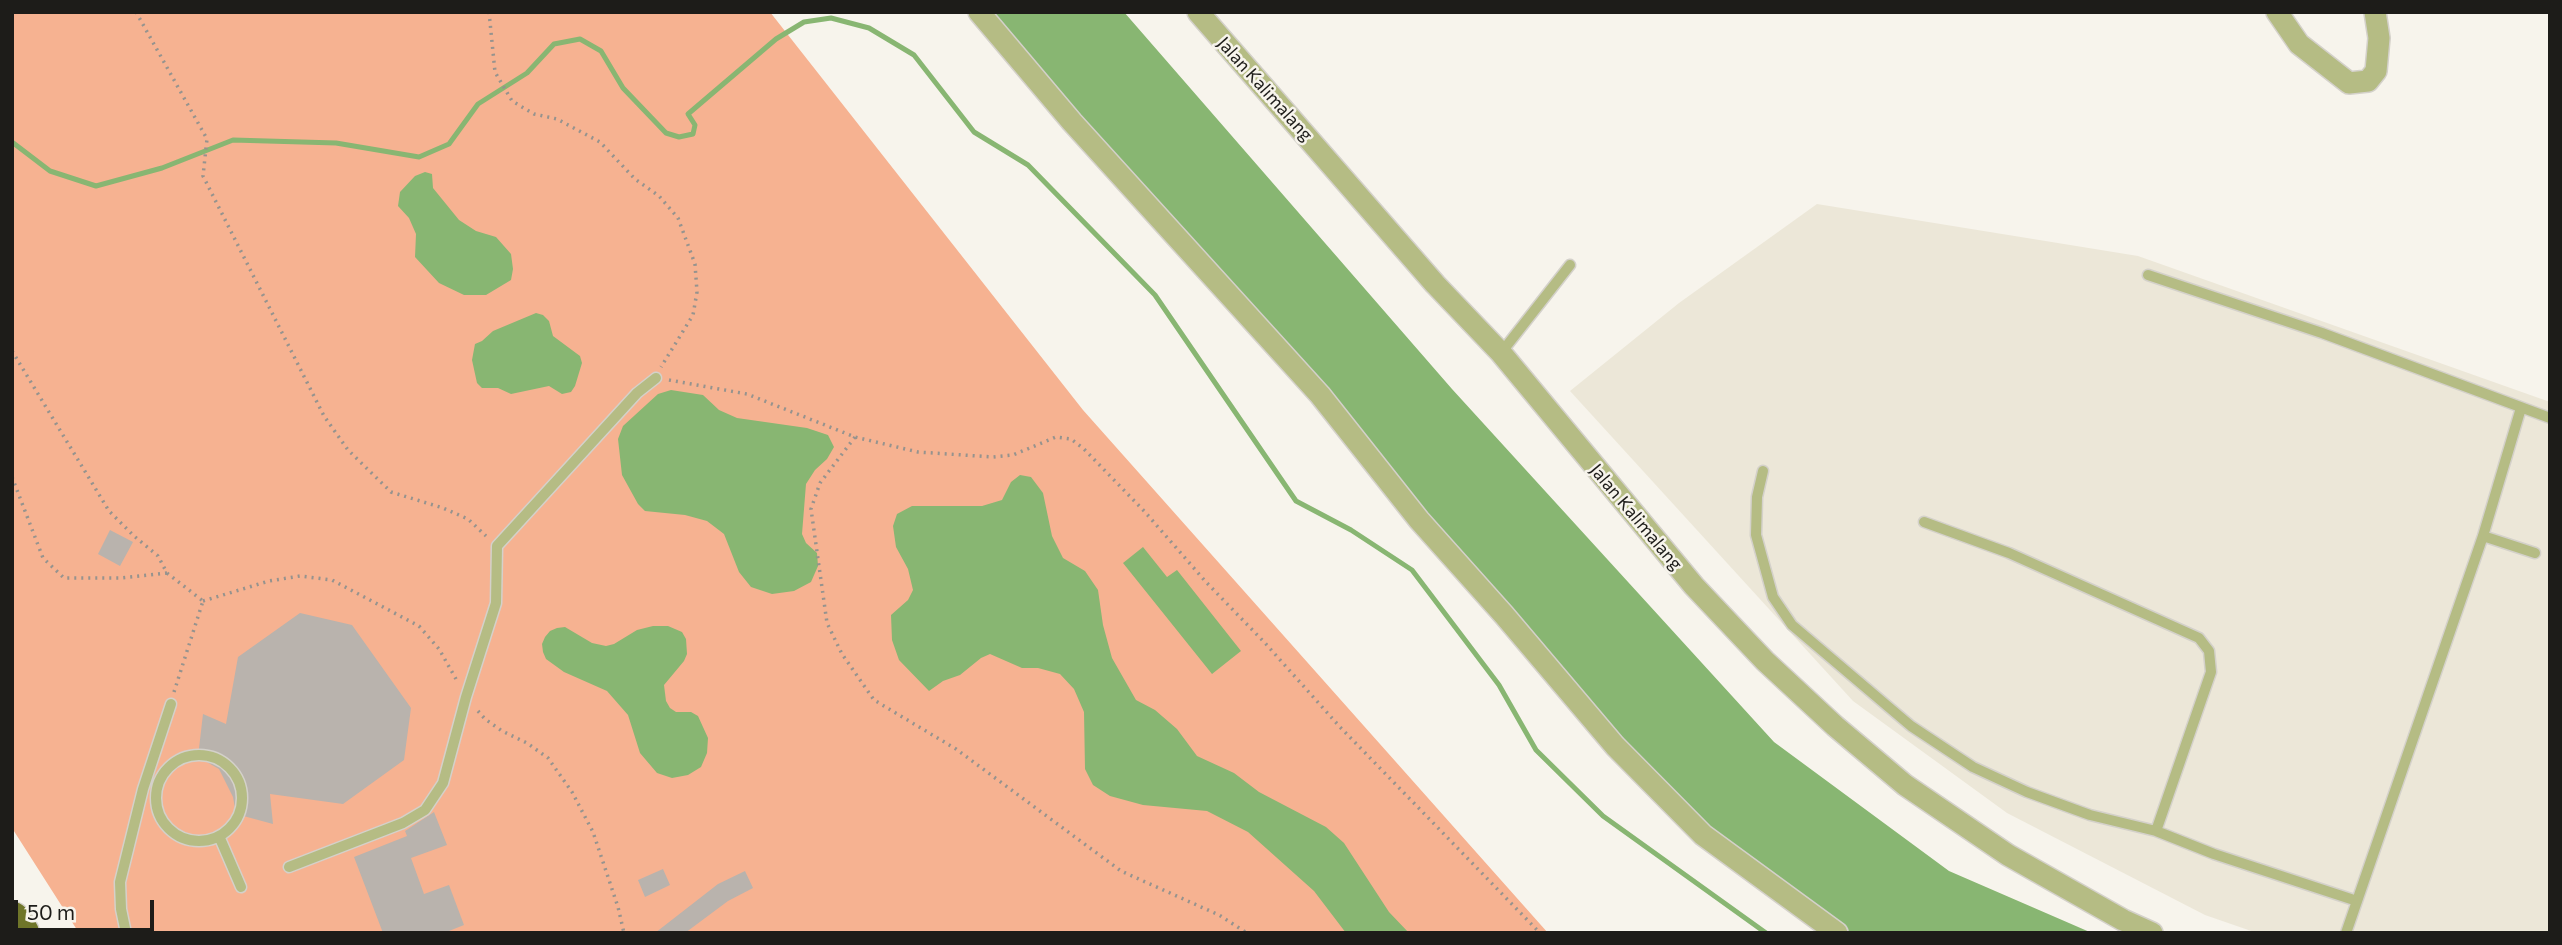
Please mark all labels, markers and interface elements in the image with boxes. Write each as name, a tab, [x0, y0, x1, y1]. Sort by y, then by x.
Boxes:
street label: Jalan Kalimalang	[1213, 33, 1317, 145]
street label: Jalan Kalimalang	[1585, 459, 1687, 575]
scale bar	[18, 886, 158, 930]
text: 50 m	[27, 899, 75, 924]

